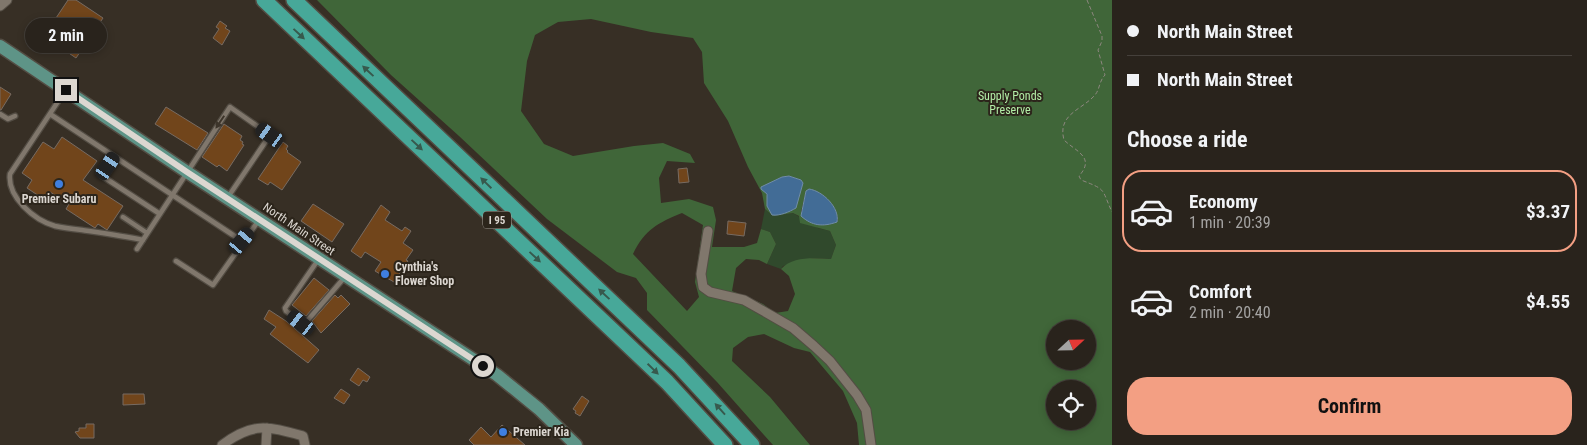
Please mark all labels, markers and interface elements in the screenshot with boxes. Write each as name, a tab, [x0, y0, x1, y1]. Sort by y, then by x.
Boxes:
callout: 2 min	[25, 18, 107, 52]
text: North Main Street	[1157, 20, 1292, 43]
text: 2 min	[48, 26, 84, 45]
one-way arrow	[293, 27, 305, 39]
one-way arrow	[363, 65, 375, 77]
text: North Main Street	[1157, 68, 1292, 91]
route end	[55, 79, 77, 101]
park label: Supply Ponds Preserve	[978, 89, 1042, 117]
one-way arrow	[216, 115, 225, 129]
car	[253, 120, 286, 150]
text: Choose a ride	[1127, 127, 1248, 152]
one-way arrow	[411, 139, 423, 151]
car	[93, 149, 122, 183]
one-way arrow	[481, 177, 493, 189]
marker: Premier Subaru	[53, 178, 65, 190]
icon: car	[1129, 189, 1174, 234]
text: Economy	[1189, 190, 1258, 213]
place label: Premier Subaru	[22, 192, 96, 206]
street label: North Main Street	[260, 200, 338, 258]
text: $3.37	[1526, 200, 1570, 223]
road number: I 95	[483, 212, 511, 228]
text: 1 min · 20:39	[1189, 213, 1271, 232]
car	[226, 225, 257, 257]
one-way arrow	[529, 251, 541, 263]
place label: Cynthia's Flower Shop	[395, 260, 454, 288]
marker: Cynthia's Flower Shop	[379, 268, 391, 280]
icon: car	[1129, 279, 1174, 324]
text: Comfort	[1189, 280, 1252, 303]
one-way arrow	[598, 289, 611, 300]
text: $4.55	[1526, 290, 1570, 313]
text: 2 min · 20:40	[1189, 303, 1271, 322]
car	[284, 308, 317, 338]
north arrow	[1046, 320, 1096, 370]
map controls	[1046, 320, 1096, 430]
route start	[472, 355, 494, 377]
one-way arrow	[646, 363, 658, 375]
button: Confirm	[1127, 377, 1572, 435]
button: locate	[1046, 380, 1096, 430]
one-way arrow	[714, 403, 726, 415]
place label: Premier Kia	[513, 425, 569, 439]
marker: Premier Kia	[497, 426, 509, 438]

